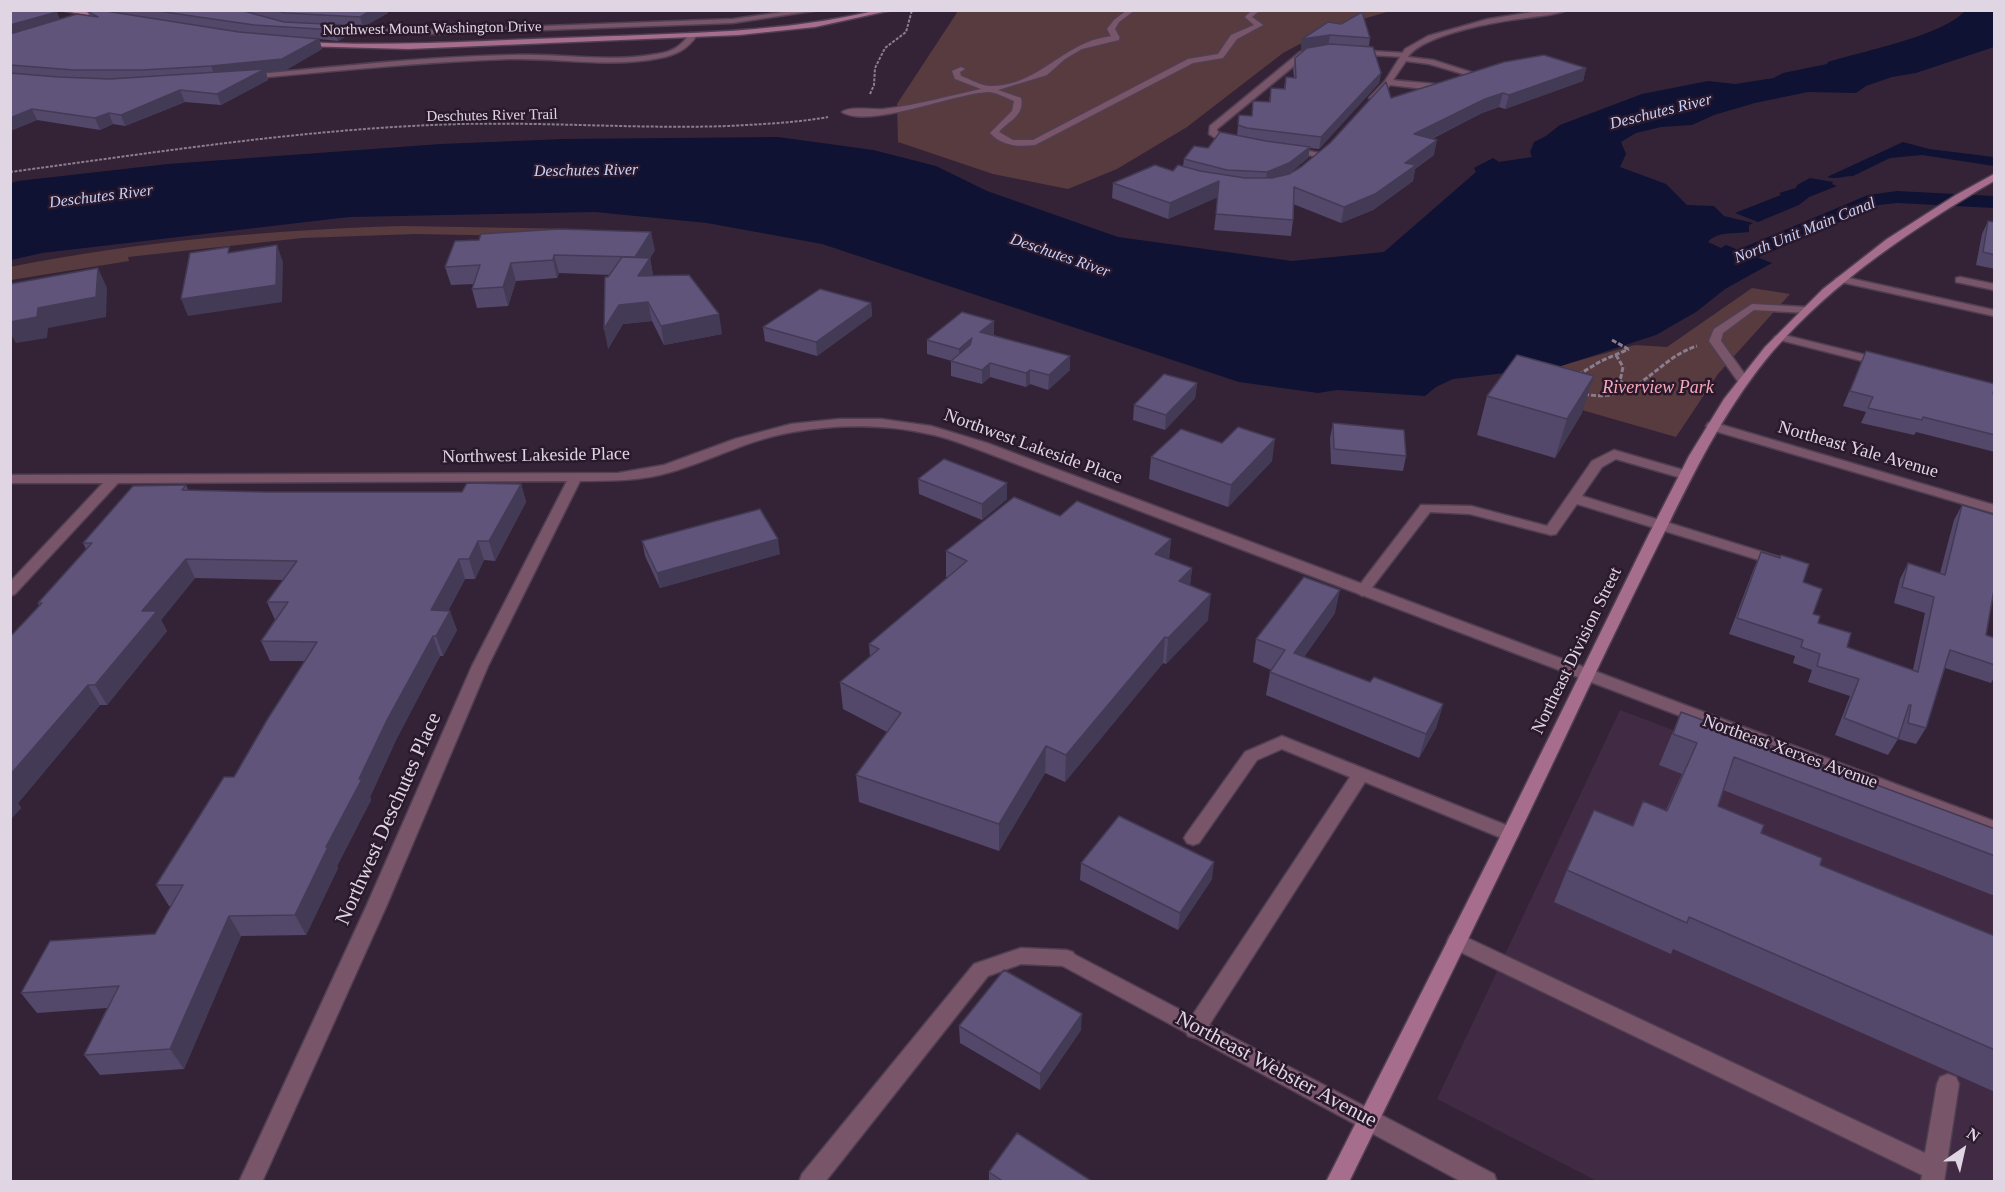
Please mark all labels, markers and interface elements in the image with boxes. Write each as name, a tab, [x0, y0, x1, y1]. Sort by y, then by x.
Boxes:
street label: Northwest Mount Washington Drive	[322, 18, 542, 40]
water label: Deschutes River	[1608, 90, 1714, 134]
street label: Deschutes River Trail	[426, 106, 558, 126]
water label: Deschutes River	[534, 160, 638, 182]
water label: Deschutes River	[48, 181, 154, 213]
water label: North Unit Main Canal	[1732, 194, 1878, 268]
water label: Deschutes River	[1008, 230, 1112, 282]
park label: Riverview Park	[1602, 377, 1714, 399]
street label: Northwest Lakeside Place	[941, 405, 1125, 489]
street label: Northeast Yale Avenue	[1775, 417, 1941, 483]
street label: Northwest Lakeside Place	[442, 444, 630, 468]
street label: Northeast Division Street	[1527, 564, 1627, 738]
street label: Northwest Deschutes Place	[331, 709, 447, 929]
street label: Northeast Xerxes Avenue	[1700, 710, 1880, 794]
street label: Northeast Webster Avenue	[1171, 1006, 1381, 1134]
north arrow	[1933, 1120, 1993, 1180]
text: N	[1964, 1124, 1983, 1145]

